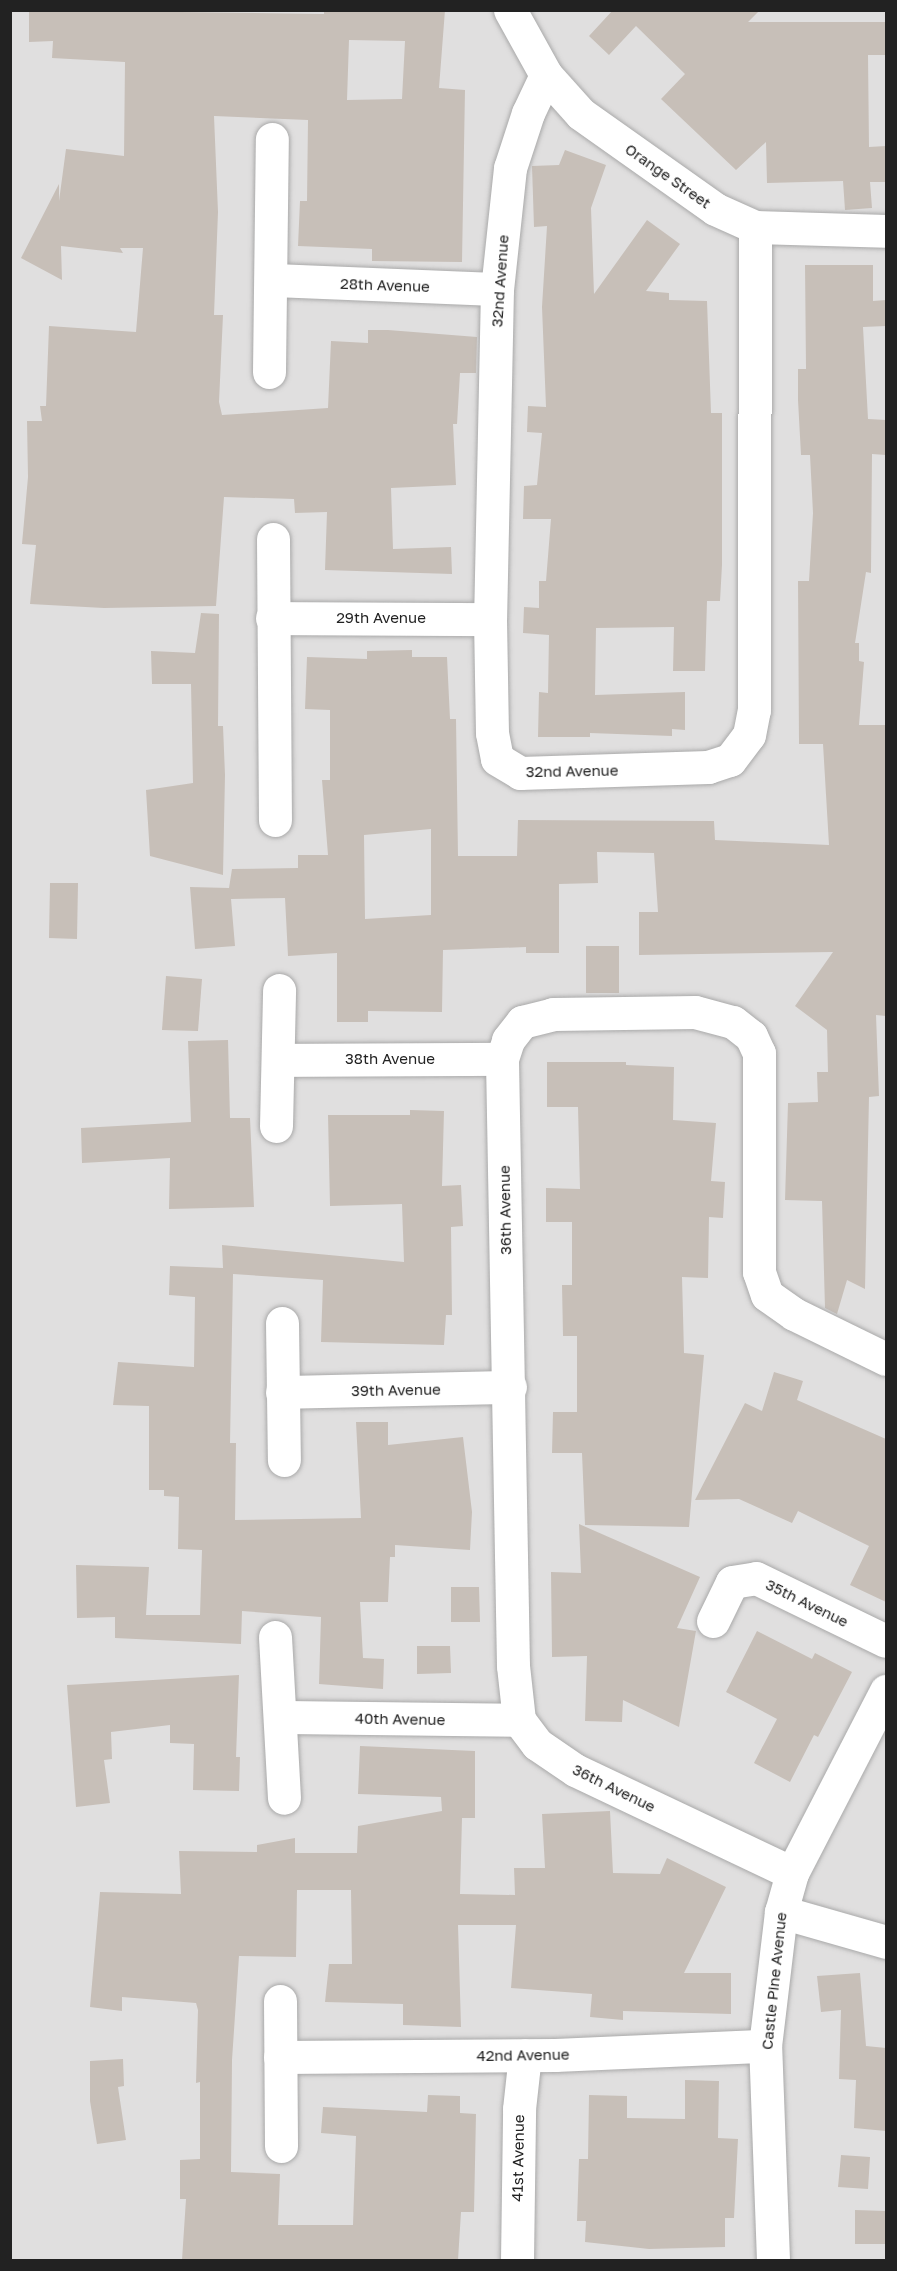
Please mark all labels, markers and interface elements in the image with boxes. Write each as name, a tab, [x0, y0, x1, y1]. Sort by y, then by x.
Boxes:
street label: Orange Street	[622, 140, 714, 212]
street label: 32nd Avenue	[488, 234, 512, 328]
street label: 28th Avenue	[340, 274, 430, 296]
street label: 29th Avenue	[336, 609, 426, 627]
street label: 32nd Avenue	[526, 761, 618, 781]
street label: 38th Avenue	[345, 1050, 435, 1068]
street label: 36th Avenue	[495, 1165, 515, 1255]
street label: 39th Avenue	[351, 1380, 441, 1400]
street label: 35th Avenue	[763, 1575, 851, 1631]
street label: 40th Avenue	[355, 1709, 445, 1729]
street label: 36th Avenue	[570, 1760, 658, 1816]
street label: Castle Pine Avenue	[758, 1911, 790, 2051]
street label: 42nd Avenue	[476, 2045, 570, 2065]
street label: 41st Avenue	[508, 2114, 528, 2202]

